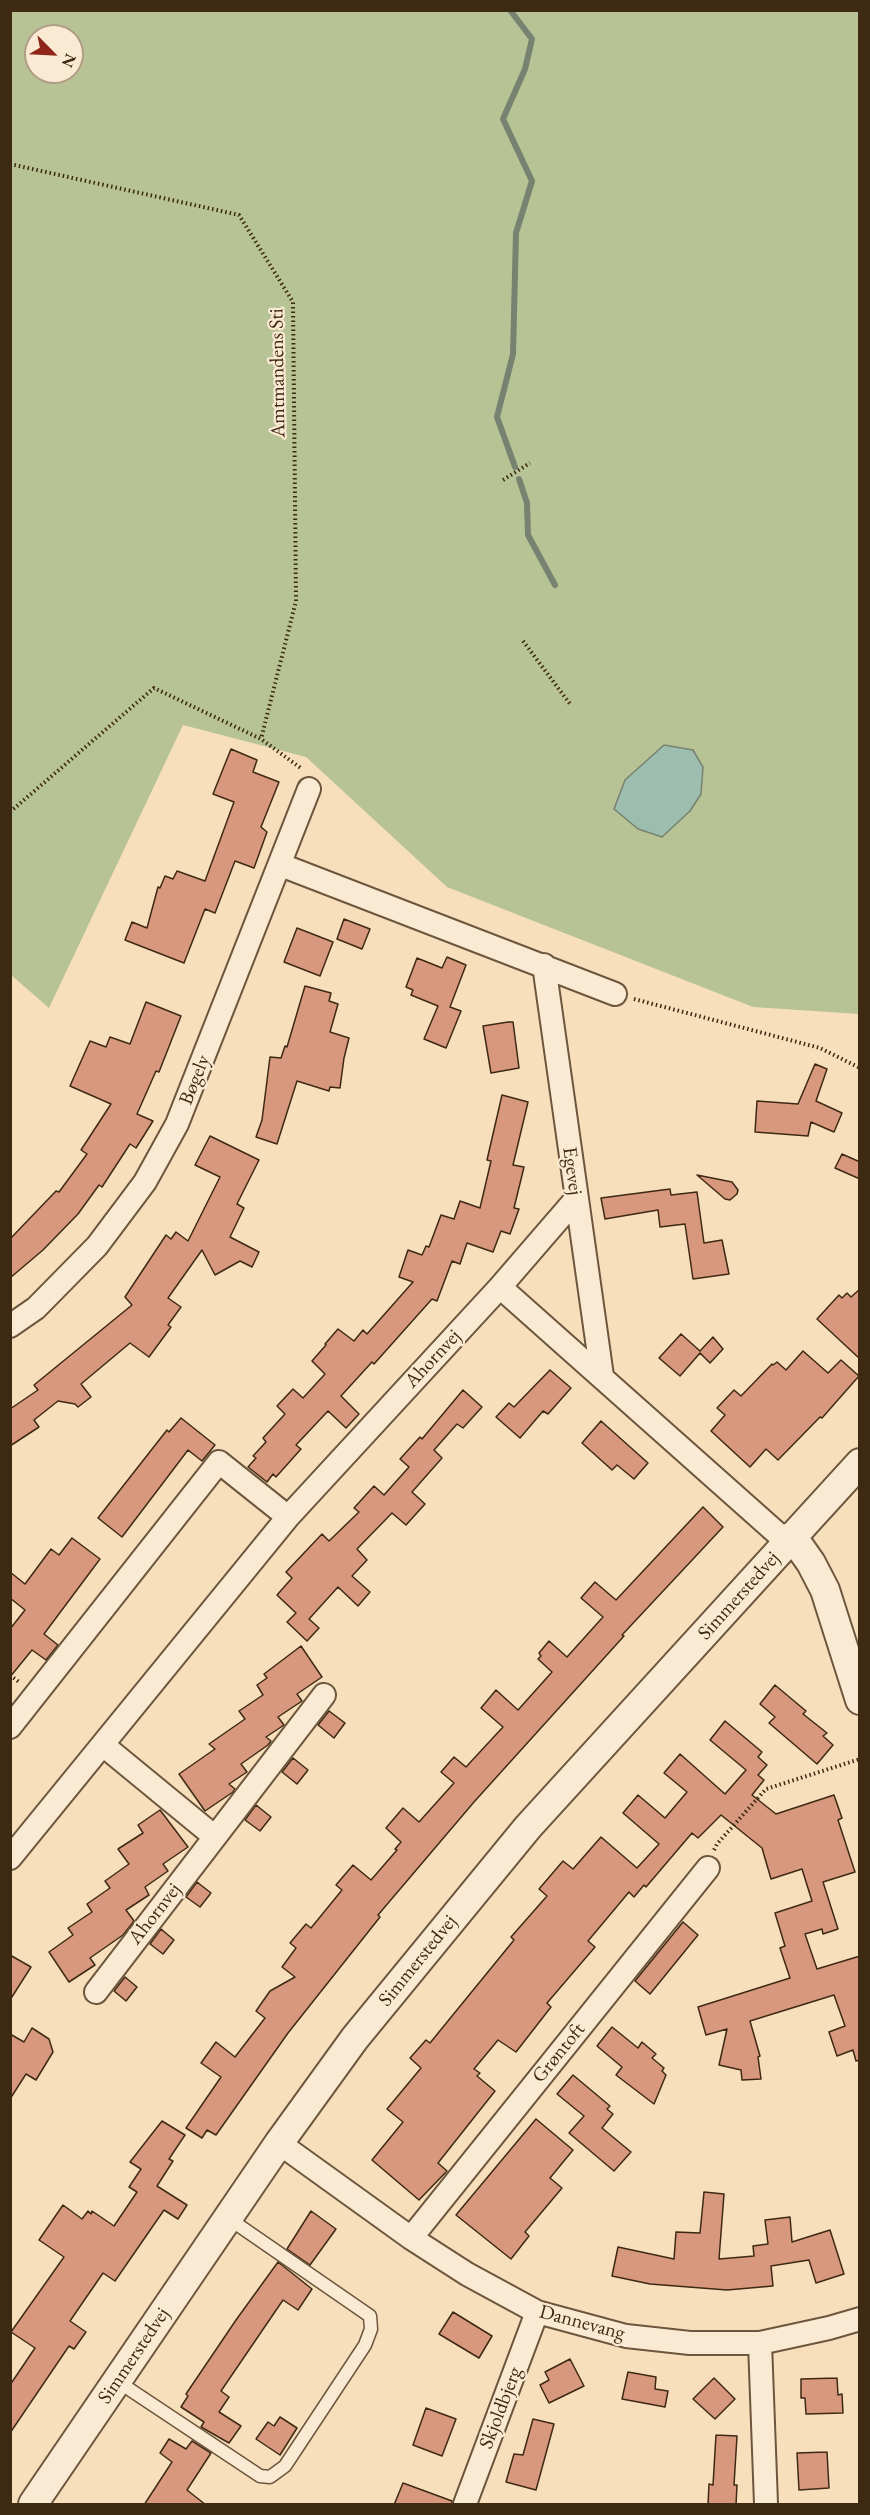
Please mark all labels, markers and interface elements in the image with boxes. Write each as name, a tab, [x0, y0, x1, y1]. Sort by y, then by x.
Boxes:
north arrow	[24, 24, 84, 84]
text: N	[57, 51, 81, 71]
street label: Amtmandens Sti	[265, 308, 291, 438]
street label: Bøgely	[174, 1052, 216, 1108]
street label: Egevej	[557, 1145, 587, 1197]
street label: Ahornvej	[400, 1325, 466, 1393]
street label: Simmerstedvej	[693, 1547, 785, 1645]
street label: Ahornvej	[124, 1878, 186, 1950]
street label: Simmerstedvej	[374, 1910, 462, 2012]
street label: Grøntoft	[528, 2018, 590, 2088]
street label: Dannevang	[537, 2300, 627, 2346]
street label: Simmerstedvej	[93, 2303, 175, 2409]
street label: Skjoldbjerg	[474, 2364, 528, 2452]

